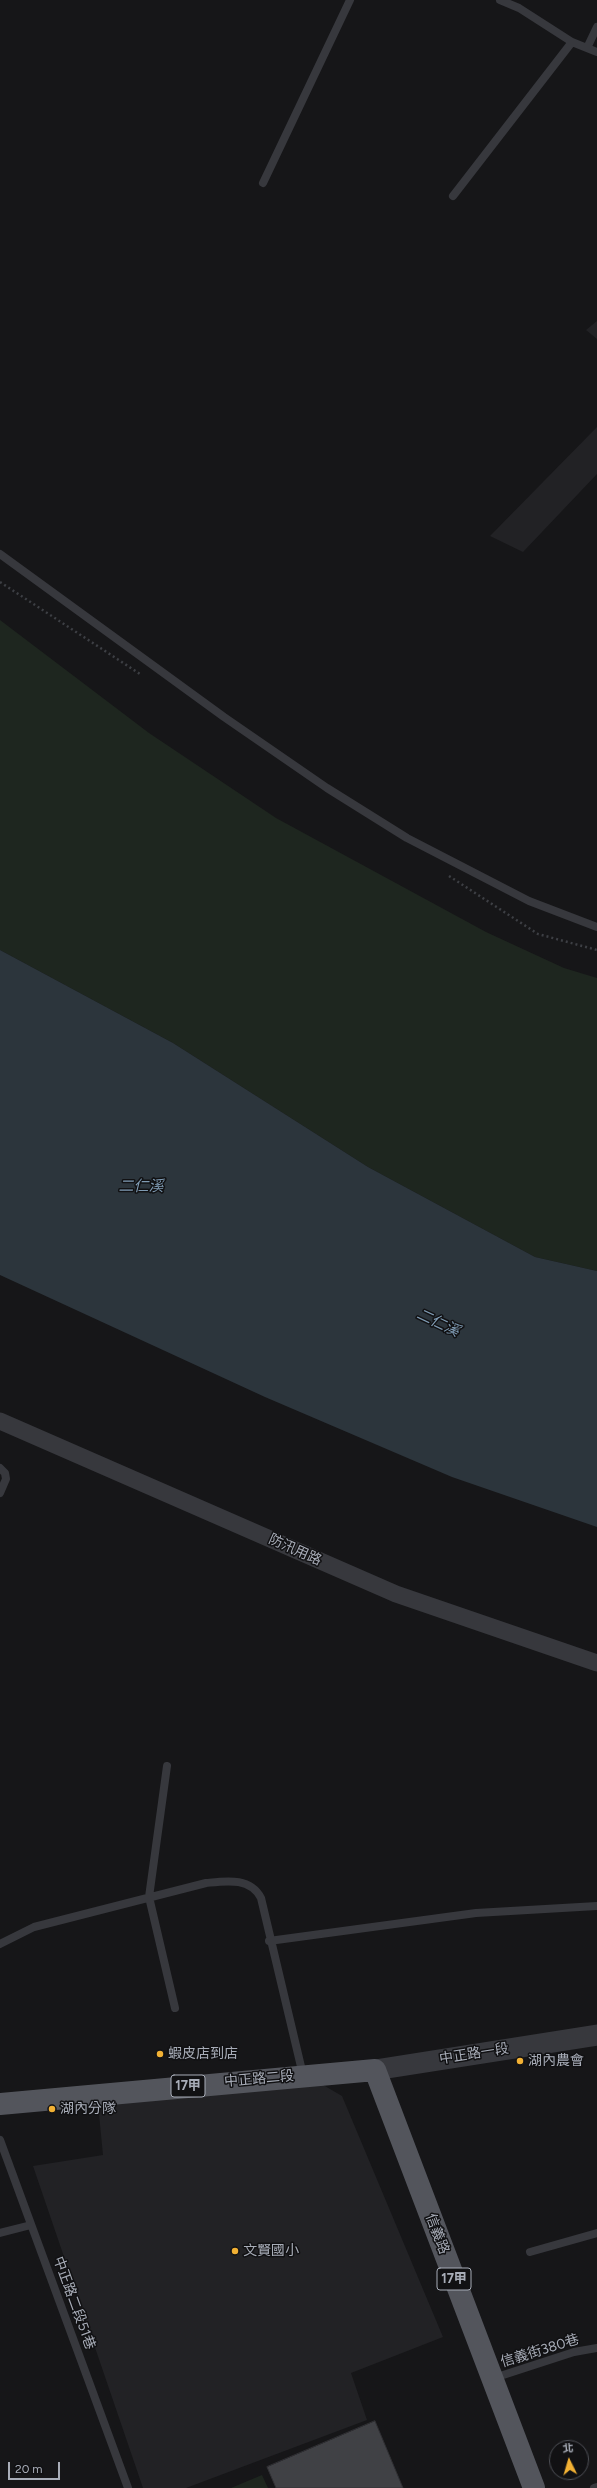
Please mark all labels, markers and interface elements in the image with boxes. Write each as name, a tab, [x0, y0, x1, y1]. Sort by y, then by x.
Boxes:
water label: 二仁溪	[119, 1178, 163, 1196]
water label: 二仁溪	[414, 1305, 462, 1341]
street label: 防汛用路	[266, 1531, 324, 1569]
street label: 中正路一段	[438, 2040, 510, 2068]
place label: 蝦皮店到店	[168, 2046, 238, 2062]
marker: 蝦皮店到店	[155, 2049, 165, 2059]
place label: 湖內農會	[528, 2053, 584, 2069]
marker: 湖內農會	[515, 2056, 525, 2066]
street label: 中正路二段	[223, 2068, 295, 2090]
road number: 17甲	[171, 2075, 205, 2097]
place label: 湖內分隊	[60, 2101, 116, 2117]
marker: 湖內分隊	[47, 2104, 57, 2114]
street label: 信義路	[422, 2211, 452, 2257]
place label: 文賢國小	[243, 2243, 299, 2259]
marker: 文賢國小	[230, 2246, 240, 2256]
street label: 中正路二段51巷	[49, 2254, 99, 2352]
road number: 17甲	[437, 2268, 471, 2290]
street label: 信義街380巷	[499, 2331, 581, 2371]
north arrow	[549, 2440, 589, 2480]
text: 北	[562, 2442, 574, 2455]
scale bar	[10, 2454, 62, 2480]
text: 20 m	[15, 2462, 43, 2476]

